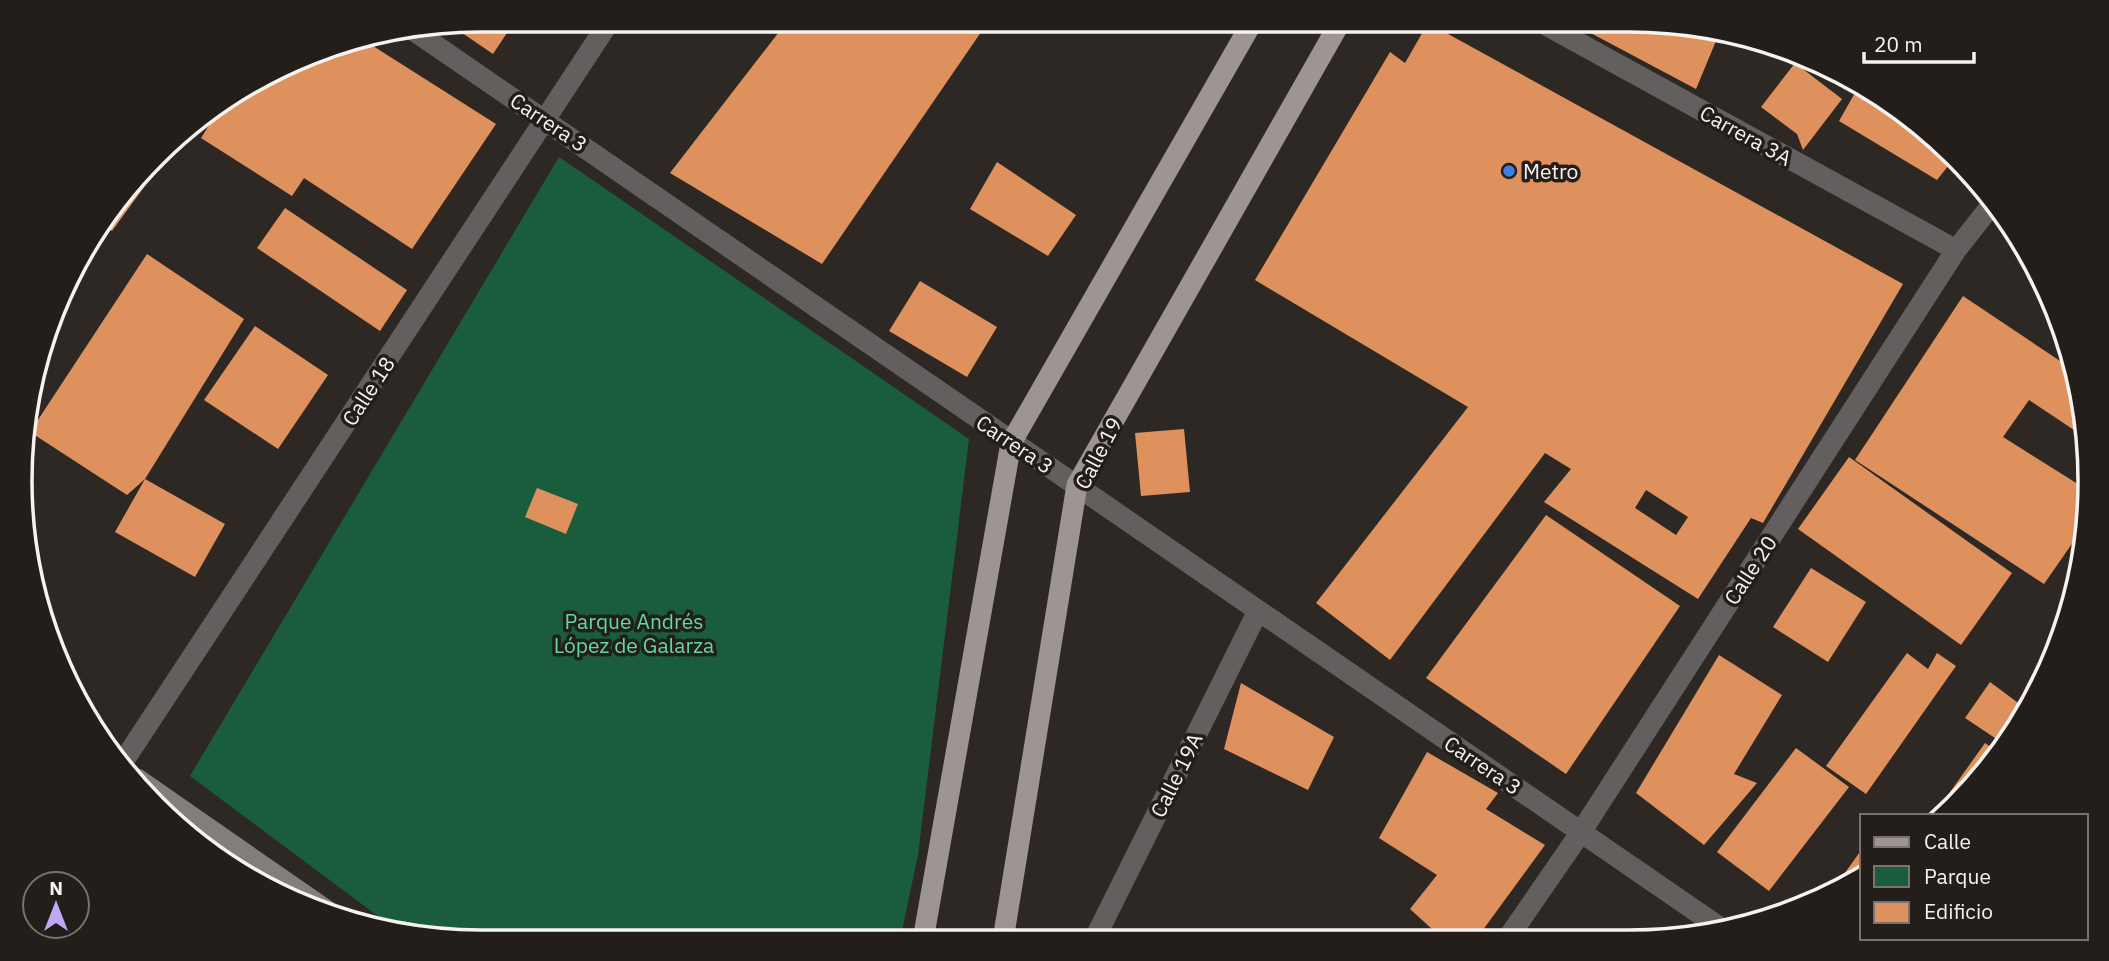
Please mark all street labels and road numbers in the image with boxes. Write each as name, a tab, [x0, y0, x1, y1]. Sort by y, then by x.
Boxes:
street label: Carrera 3	[505, 86, 593, 158]
street label: Carrera 3A	[1695, 98, 1797, 172]
street label: Calle 18	[335, 351, 401, 431]
street label: Carrera 3	[971, 408, 1059, 480]
street label: Calle 19	[1068, 412, 1128, 494]
street label: Calle 20	[1717, 530, 1783, 610]
street label: Calle 19A	[1144, 728, 1208, 822]
street label: Carrera 3	[1439, 729, 1527, 801]

